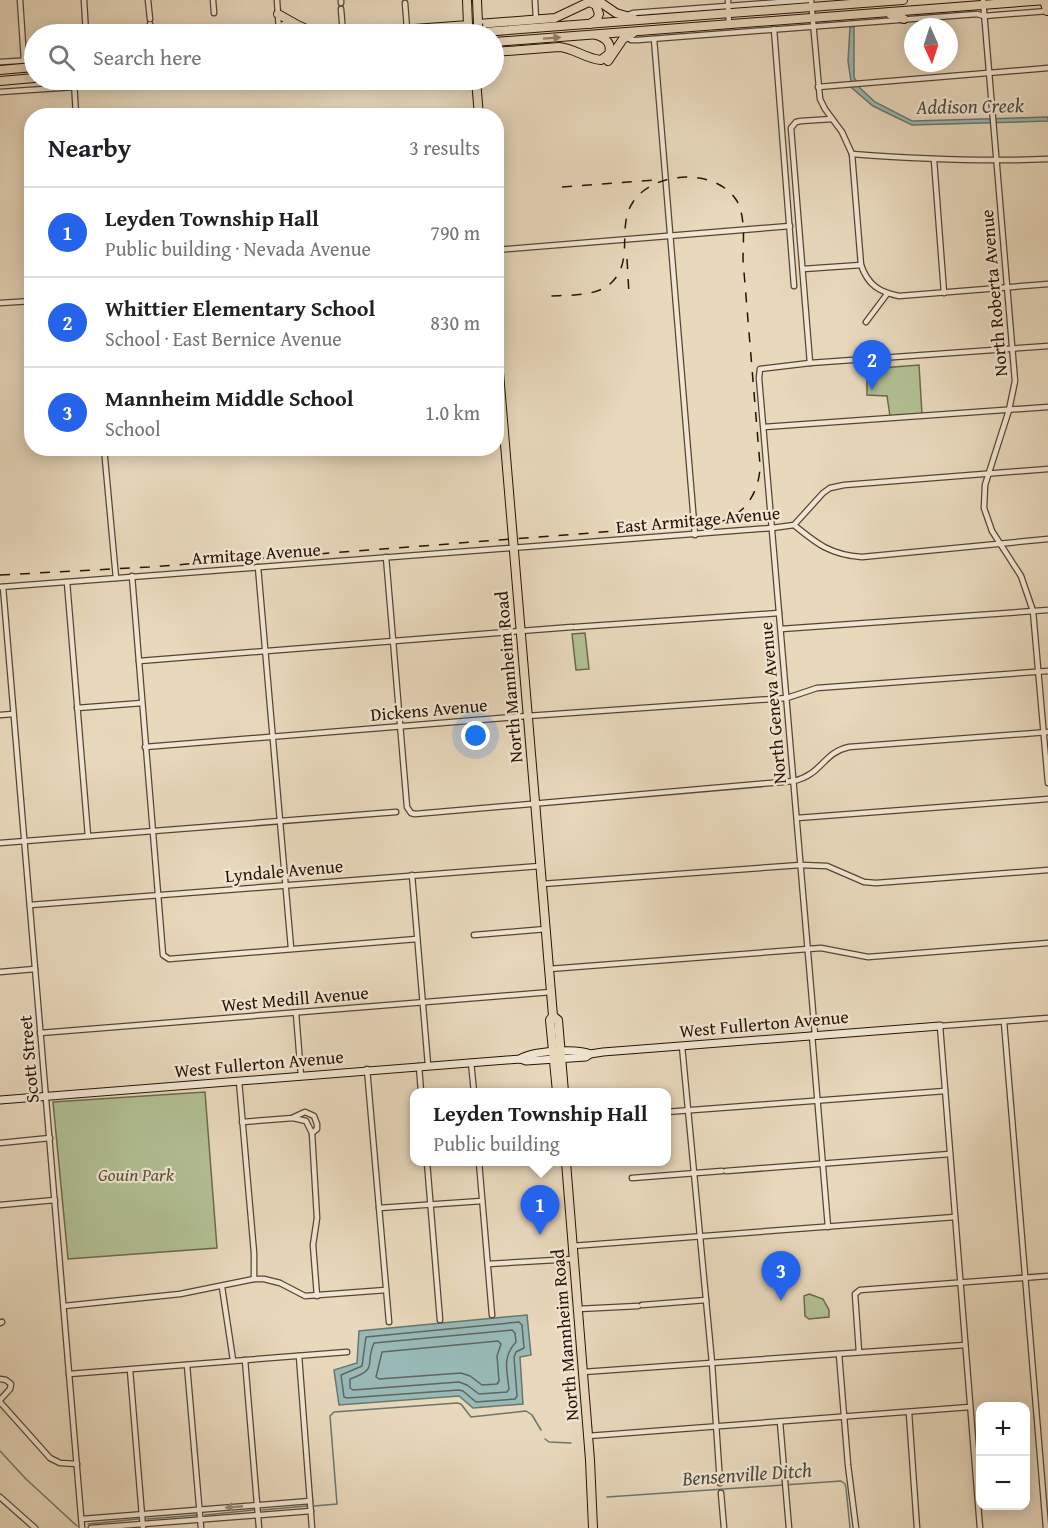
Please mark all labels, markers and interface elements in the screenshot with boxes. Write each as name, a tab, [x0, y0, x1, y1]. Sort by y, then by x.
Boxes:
north arrow	[904, 18, 958, 72]
search box	[24, 24, 504, 90]
one-way arrow	[542, 33, 561, 43]
icon: search	[45, 41, 78, 74]
text: Search here	[93, 41, 202, 73]
water label: Addison Creek	[915, 90, 1025, 121]
text: Nearby	[48, 128, 131, 167]
text: 3 results	[409, 133, 480, 162]
text: Leyden Township Hall	[105, 202, 319, 234]
street label: North Roberta Avenue	[973, 208, 1014, 378]
text: 1	[62, 218, 73, 247]
text: 790 m	[430, 218, 480, 247]
text: Public building · Nevada Avenue	[105, 234, 371, 263]
text: Whittier Elementary School	[105, 292, 375, 324]
text: 2	[62, 308, 73, 337]
text: 830 m	[430, 308, 480, 337]
text: School · East Bernice Avenue	[105, 324, 342, 353]
pin: 2	[852, 340, 892, 390]
text: Mannheim Middle School	[105, 382, 354, 414]
text: 3	[62, 398, 73, 427]
text: 1.0 km	[425, 398, 480, 427]
text: School	[105, 414, 161, 443]
street label: East Armitage Avenue	[615, 499, 781, 540]
street label: Armitage Avenue	[190, 536, 322, 571]
street label: North Mannheim Road	[488, 590, 529, 764]
street label: North Geneva Avenue	[752, 621, 793, 785]
street label: Dickens Avenue	[369, 691, 489, 728]
your location	[461, 721, 490, 750]
street label: Lyndale Avenue	[224, 852, 344, 889]
street label: West Medill Avenue	[220, 979, 370, 1018]
street label: West Fullerton Avenue	[678, 1003, 850, 1044]
street label: Scott Street	[11, 1013, 46, 1104]
street label: West Fullerton Avenue	[173, 1043, 345, 1084]
popup	[410, 1088, 671, 1166]
text: Leyden Township Hall	[434, 1097, 647, 1129]
text: Public building	[434, 1129, 560, 1158]
park label: Gouin Park	[98, 1161, 175, 1188]
pin: 1	[520, 1186, 560, 1235]
street label: North Mannheim Road	[544, 1248, 585, 1422]
pin: 3	[762, 1252, 800, 1301]
map controls	[976, 1402, 1030, 1510]
button: +	[976, 1402, 1030, 1456]
water label: Bensenville Ditch	[680, 1455, 813, 1493]
button: −	[976, 1456, 1030, 1510]
one-way arrow	[224, 1502, 243, 1512]

